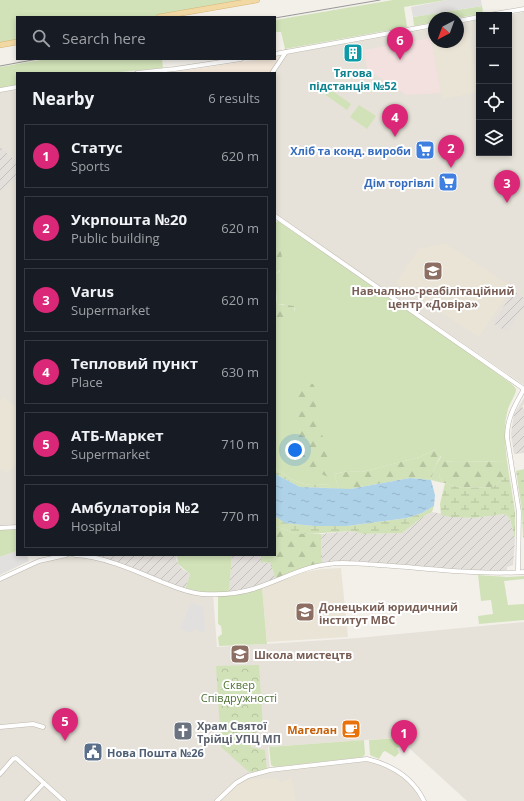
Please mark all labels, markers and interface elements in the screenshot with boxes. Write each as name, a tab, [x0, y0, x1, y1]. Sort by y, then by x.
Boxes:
north arrow	[428, 12, 464, 48]
map controls	[476, 12, 512, 156]
button: +	[476, 12, 512, 48]
search box	[16, 16, 276, 60]
icon: search	[30, 27, 52, 49]
pin: 6	[387, 27, 413, 60]
text: Search here	[62, 28, 146, 48]
building icon: Тягова підстанція №52	[342, 42, 364, 64]
button: −	[476, 48, 512, 84]
place label: Тягова підстанція №52	[309, 65, 397, 93]
button: locate	[476, 84, 512, 120]
text: Nearby	[32, 87, 94, 110]
text: 6 results	[208, 89, 260, 107]
pin: 4	[382, 104, 408, 137]
button: layers	[476, 120, 512, 156]
pin: 2	[438, 135, 464, 168]
text: Статус	[71, 137, 122, 157]
supermarket icon: Хліб та конд. вироби	[414, 139, 436, 161]
place label: Хліб та конд. вироби	[290, 143, 411, 158]
text: 1	[42, 147, 50, 165]
text: 620 m	[221, 147, 259, 165]
text: Sports	[71, 157, 110, 175]
pin: 3	[494, 170, 520, 203]
supermarket icon: Дiм торгiвлi	[437, 171, 459, 193]
place label: Дiм торгiвлi	[364, 175, 434, 190]
text: Укрпошта №20	[71, 209, 187, 229]
text: 2	[42, 219, 50, 237]
text: 620 m	[221, 219, 259, 237]
text: Public building	[71, 229, 160, 247]
school or university icon: Навчально-реабілітаційний центр «Довіра»	[422, 260, 444, 282]
text: Varus	[71, 281, 114, 301]
place label: Навчально-реабілітаційний центр «Довіра»	[352, 283, 514, 311]
text: 3	[42, 291, 50, 309]
text: 620 m	[221, 291, 259, 309]
text: Supermarket	[71, 301, 150, 319]
text: Тепловий пункт	[71, 353, 198, 373]
text: 4	[42, 363, 50, 381]
text: 630 m	[221, 363, 259, 381]
text: Place	[71, 373, 103, 391]
text: АТБ-Маркет	[71, 425, 164, 445]
text: 5	[42, 435, 50, 453]
text: 710 m	[221, 435, 259, 453]
your location	[285, 440, 305, 460]
text: Supermarket	[71, 445, 150, 463]
text: Амбулаторія №2	[71, 497, 199, 517]
text: 6	[42, 507, 50, 525]
text: 770 m	[221, 507, 259, 525]
text: Hospital	[71, 517, 121, 535]
place label: Донецький юридичний інститут МВС	[319, 599, 458, 627]
school or university icon: Донецький юридичний інститут МВС	[294, 601, 316, 623]
school or university icon: Школа мистецтв	[229, 643, 251, 665]
place label: Школа мистецтв	[254, 647, 352, 662]
park label: Сквер Співдружності	[201, 677, 277, 705]
pin: 5	[52, 708, 78, 741]
place label: Храм Святої Трійці УПЦ МП	[197, 718, 281, 746]
cafe icon: Магелан	[340, 718, 362, 740]
church icon: Храм Святої Трійці УПЦ МП	[172, 720, 194, 742]
pin: 1	[391, 720, 417, 753]
place label: Магелан	[287, 722, 337, 737]
public building icon: Нова Пошта №26	[82, 741, 104, 763]
place label: Нова Пошта №26	[107, 745, 204, 760]

